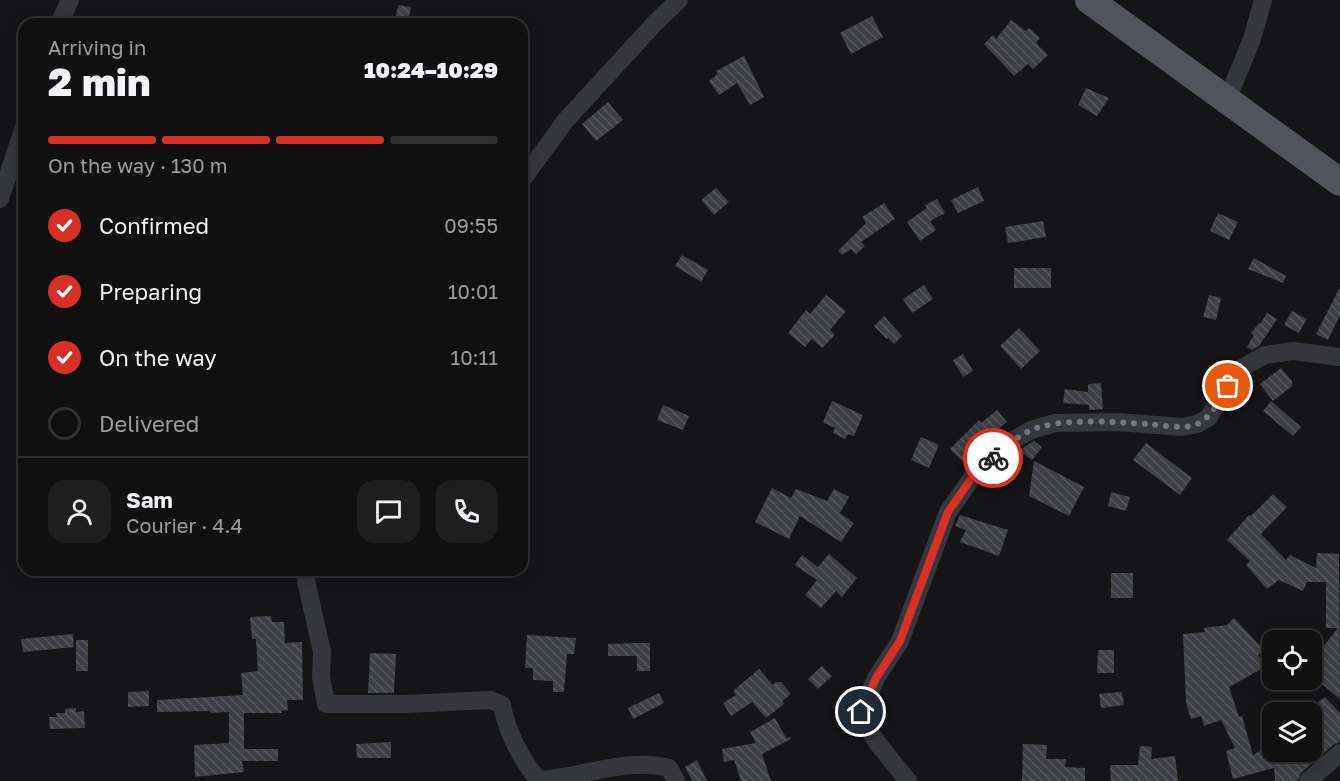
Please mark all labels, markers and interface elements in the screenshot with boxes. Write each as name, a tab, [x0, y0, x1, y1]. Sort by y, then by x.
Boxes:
text: Arriving in	[48, 35, 146, 59]
text: 10:24–10:29	[364, 56, 498, 83]
text: 2 min	[48, 58, 151, 105]
text: On the way · 130 m	[48, 153, 227, 177]
icon: check	[48, 209, 81, 242]
text: Confirmed	[99, 212, 209, 239]
text: 09:55	[444, 213, 498, 237]
icon: check	[48, 275, 81, 308]
text: Preparing	[99, 278, 202, 305]
text: 10:01	[448, 279, 498, 303]
icon: check	[48, 341, 81, 374]
text: On the way	[99, 344, 217, 371]
text: 10:11	[451, 345, 498, 369]
pin	[1202, 360, 1253, 411]
icon: bag	[1211, 369, 1244, 402]
text: Delivered	[99, 410, 199, 437]
courier	[963, 428, 1023, 488]
icon: bike	[977, 442, 1010, 475]
button: person	[48, 480, 111, 543]
button: chat	[357, 480, 420, 543]
button: phone	[435, 480, 498, 543]
text: Sam	[126, 486, 173, 513]
text: Courier · 4.4	[126, 513, 243, 537]
map controls	[1262, 630, 1322, 762]
button: locate	[1262, 630, 1322, 690]
pin	[835, 686, 886, 737]
icon: home	[844, 695, 877, 728]
button: layers	[1262, 702, 1322, 762]

